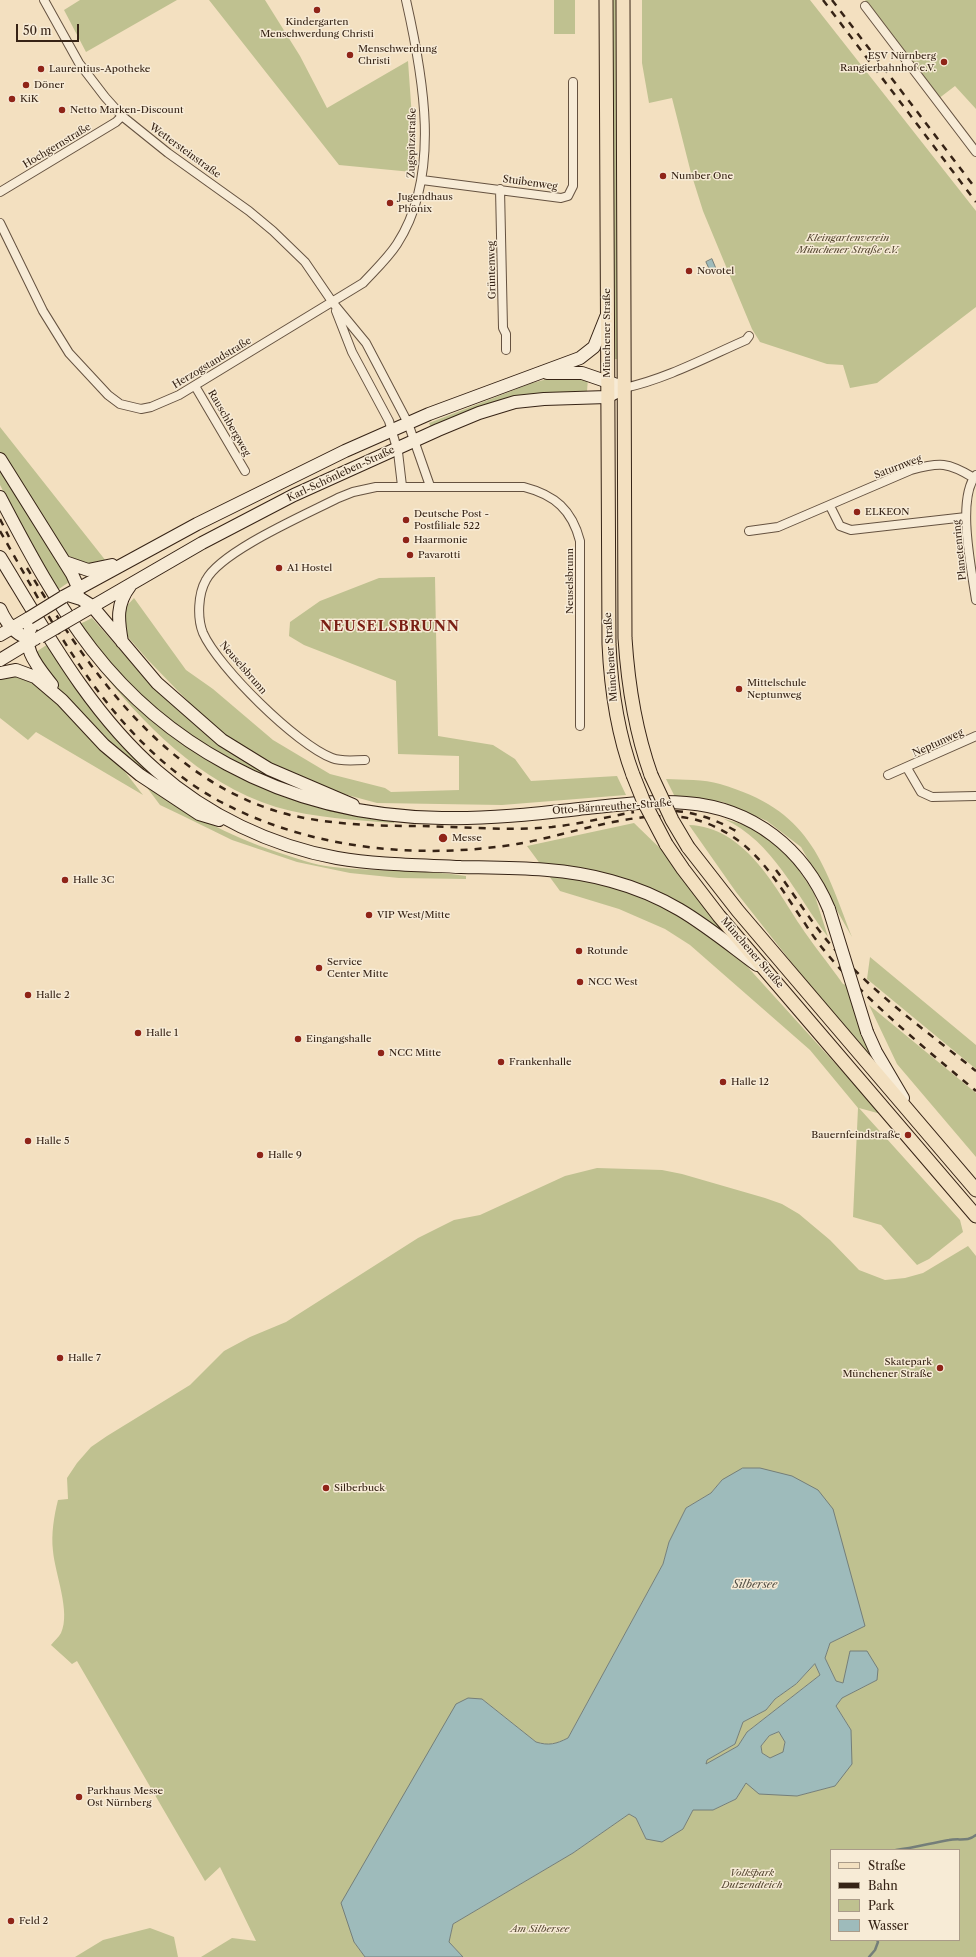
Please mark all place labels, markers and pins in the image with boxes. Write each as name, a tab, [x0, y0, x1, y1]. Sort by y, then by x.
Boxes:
marker: Kindergarten Menschwerdung Christi	[312, 5, 322, 15]
place label: Kindergarten Menschwerdung Christi	[260, 16, 374, 40]
place label: Menschwerdung Christi	[358, 43, 437, 66]
marker: Menschwerdung Christi	[345, 50, 355, 60]
place label: ESV Nürnberg Rangierbahnhof e.V.	[840, 50, 936, 74]
marker: ESV Nürnberg Rangierbahnhof e.V.	[939, 57, 949, 67]
place label: Laurentius-Apotheke	[49, 63, 150, 75]
marker: Laurentius-Apotheke	[36, 64, 46, 74]
place label: Döner	[34, 79, 64, 91]
marker: Döner	[21, 80, 31, 90]
place label: KiK	[20, 93, 39, 105]
marker: KiK	[7, 94, 17, 104]
place label: Netto Marken-Discount	[70, 104, 184, 116]
marker: Netto Marken-Discount	[57, 105, 67, 115]
place label: Number One	[671, 170, 733, 182]
marker: Number One	[658, 171, 668, 181]
place label: Jugendhaus Phönix	[398, 191, 453, 214]
marker: Jugendhaus Phönix	[385, 198, 395, 208]
place label: Novotel	[697, 265, 734, 277]
marker: Novotel	[684, 266, 694, 276]
place label: ELKEON	[865, 506, 910, 518]
marker: ELKEON	[852, 507, 862, 517]
place label: Deutsche Post - Postfiliale 522	[414, 508, 489, 532]
marker: Deutsche Post - Postfiliale 522	[401, 515, 411, 525]
place label: Haarmonie	[414, 534, 468, 546]
marker: Haarmonie	[401, 535, 411, 545]
place label: Pavarotti	[418, 549, 460, 561]
marker: Pavarotti	[405, 550, 415, 560]
place label: A1 Hostel	[287, 562, 332, 574]
marker: A1 Hostel	[274, 563, 284, 573]
place label: Mittelschule Neptunweg	[747, 677, 806, 700]
marker: Mittelschule Neptunweg	[734, 684, 744, 694]
marker: Messe	[437, 832, 449, 844]
place label: Messe	[452, 832, 482, 844]
place label: Halle 3C	[73, 874, 114, 886]
marker: Halle 3C	[60, 875, 70, 885]
place label: VIP West/Mitte	[377, 909, 450, 921]
marker: VIP West/Mitte	[364, 910, 374, 920]
place label: Rotunde	[587, 945, 628, 957]
marker: Rotunde	[574, 946, 584, 956]
place label: Service Center Mitte	[327, 956, 388, 980]
marker: Service Center Mitte	[314, 963, 324, 973]
place label: NCC West	[588, 976, 638, 988]
marker: NCC West	[575, 977, 585, 987]
place label: Halle 2	[36, 989, 70, 1001]
marker: Halle 2	[23, 990, 33, 1000]
place label: Halle 1	[146, 1027, 178, 1039]
marker: Halle 1	[133, 1028, 143, 1038]
place label: Eingangshalle	[306, 1033, 372, 1045]
marker: Eingangshalle	[293, 1034, 303, 1044]
place label: NCC Mitte	[389, 1047, 441, 1059]
marker: NCC Mitte	[376, 1048, 386, 1058]
place label: Frankenhalle	[509, 1056, 571, 1068]
marker: Frankenhalle	[496, 1057, 506, 1067]
place label: Halle 12	[731, 1076, 769, 1088]
marker: Halle 12	[718, 1077, 728, 1087]
place label: Bauernfeindstraße	[811, 1129, 900, 1141]
marker: Bauernfeindstraße	[903, 1130, 913, 1140]
place label: Halle 5	[36, 1135, 69, 1147]
marker: Halle 5	[23, 1136, 33, 1146]
place label: Halle 9	[268, 1149, 302, 1161]
marker: Halle 9	[255, 1150, 265, 1160]
place label: Halle 7	[68, 1352, 101, 1364]
marker: Halle 7	[55, 1353, 65, 1363]
place label: Skatepark Münchener Straße	[842, 1356, 932, 1380]
marker: Skatepark Münchener Straße	[935, 1363, 945, 1373]
place label: Silberbuck	[334, 1482, 385, 1494]
marker: Silberbuck	[321, 1483, 331, 1493]
place label: Parkhaus Messe Ost Nürnberg	[87, 1785, 163, 1808]
marker: Parkhaus Messe Ost Nürnberg	[74, 1792, 84, 1802]
place label: Feld 2	[19, 1915, 48, 1927]
marker: Feld 2	[6, 1916, 16, 1926]

